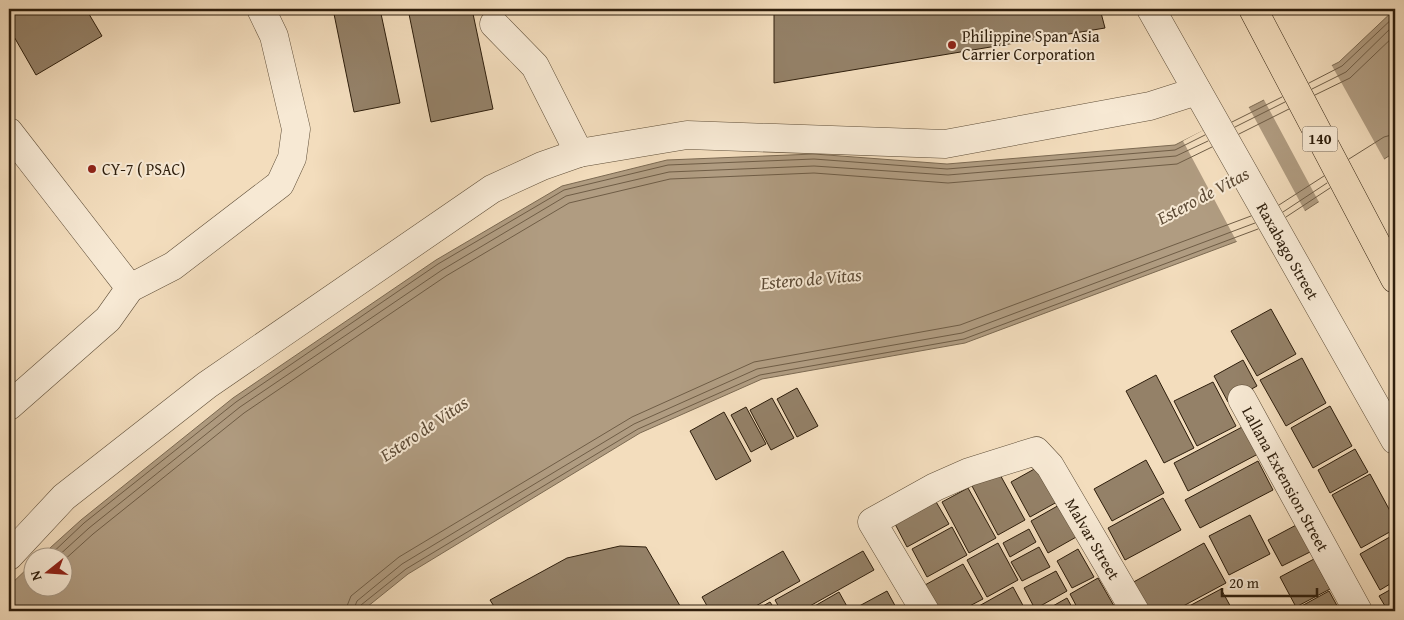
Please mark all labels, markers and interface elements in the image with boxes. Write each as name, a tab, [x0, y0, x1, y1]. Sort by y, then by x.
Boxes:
place label: Philippine Span Asia Carrier Corporation	[962, 24, 1100, 66]
marker: Philippine Span Asia Carrier Corporation	[946, 39, 958, 51]
road number: 140	[1302, 126, 1338, 152]
place label: CY-7 ( PSAC)	[102, 157, 185, 181]
water label: Estero de Vitas	[1151, 160, 1254, 232]
marker: CY-7 ( PSAC)	[86, 163, 98, 175]
street label: Raxabago Street	[1251, 198, 1325, 304]
water label: Estero de Vitas	[758, 261, 863, 296]
water label: Estero de Vitas	[373, 389, 474, 469]
street label: Lallana Extension Street	[1236, 402, 1335, 556]
street label: Malvar Street	[1059, 494, 1126, 584]
north arrow	[22, 548, 72, 598]
scale bar	[1222, 565, 1316, 597]
text: N	[24, 568, 46, 583]
text: 20 m	[1229, 572, 1260, 593]

